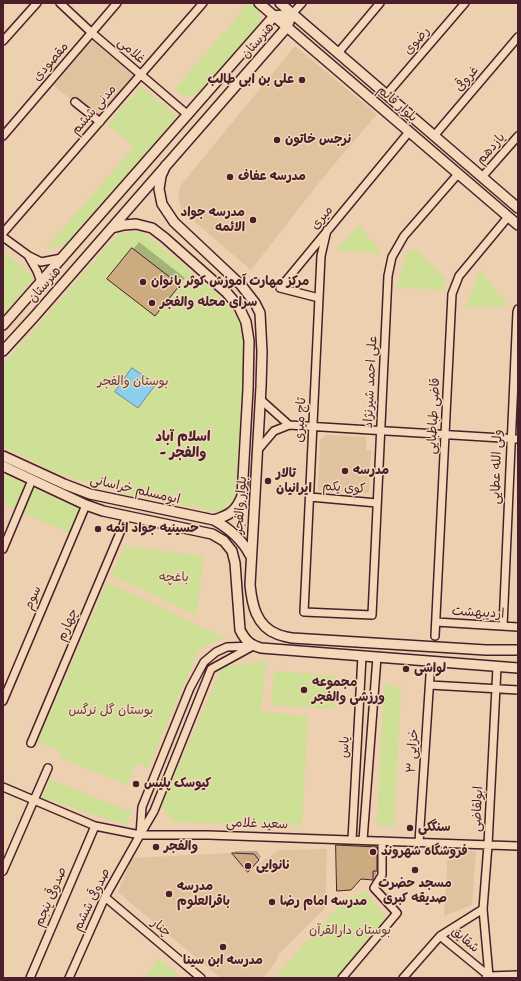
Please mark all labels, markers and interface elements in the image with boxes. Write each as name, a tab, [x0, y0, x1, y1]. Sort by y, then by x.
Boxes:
street label: هنرستان	[238, 20, 278, 62]
street label: رضوی	[401, 24, 433, 58]
street label: غلامی	[114, 35, 148, 67]
street label: مقصودی	[30, 39, 72, 85]
street label: غروقی	[452, 63, 482, 95]
place label: علی بن ابی طالب	[207, 72, 294, 88]
marker: علی بن ابی طالب	[297, 75, 307, 85]
street label: مدنی ششم	[68, 82, 120, 138]
street label: بلوار قائم	[374, 82, 420, 126]
street label: یازدهم	[473, 130, 509, 168]
place label: نرجس خاتون	[285, 132, 351, 148]
marker: نرجس خاتون	[272, 135, 282, 145]
place label: مدرسه عفاف	[238, 169, 306, 185]
marker: مدرسه عفاف	[225, 172, 235, 182]
street label: میری	[307, 203, 337, 233]
place label: مدرسه جواد الائمه	[181, 205, 245, 236]
marker: مدرسه جواد الائمه	[248, 215, 258, 225]
street label: هنرستان	[25, 264, 65, 306]
place label: مرکز مهارت آموزش کوثر بانوان	[151, 274, 309, 290]
marker: مرکز مهارت آموزش کوثر بانوان	[138, 277, 148, 287]
place label: سرای محله والفجر	[160, 295, 257, 311]
marker: سرای محله والفجر	[147, 298, 157, 308]
street label: علی احمد شیرنژاد	[361, 336, 381, 428]
park label: بوستان والفجر	[97, 374, 169, 390]
street label: قاضی طباطبایی	[424, 377, 444, 455]
street label: تاج میری	[292, 397, 310, 443]
district label: اسلام آباد - والفجر	[156, 429, 210, 462]
street label: ولی الله عطایی	[488, 429, 506, 505]
place label: مدرسه	[353, 463, 389, 479]
place label: تالار ایرانیان	[276, 466, 312, 497]
marker: مدرسه	[340, 466, 350, 476]
street label: ابومسلم خراسانی	[88, 472, 182, 508]
street label: بلوار والفجر	[231, 476, 251, 534]
marker: تالار ایرانیان	[263, 476, 273, 486]
street label: کوی یکم	[322, 479, 366, 497]
place label: حسینیه جواد ائمه	[106, 521, 199, 537]
marker: حسینیه جواد ائمه	[93, 524, 103, 534]
park label: باغچه	[159, 570, 189, 586]
street label: سوم	[21, 584, 45, 612]
street label: اردیبهشت	[451, 604, 505, 622]
street label: چهارم	[54, 606, 82, 644]
place label: لواشی	[414, 661, 446, 677]
marker: لواشی	[401, 664, 411, 674]
place label: مجموعه ورزشی والفجر	[312, 675, 385, 706]
marker: مجموعه ورزشی والفجر	[299, 685, 309, 695]
park label: بوستان گل نرگس	[68, 703, 154, 719]
street label: خزایی ۳	[404, 728, 422, 774]
street label: یاس	[337, 736, 353, 758]
place label: کیوسک پلیس	[144, 776, 211, 792]
marker: کیوسک پلیس	[131, 779, 141, 789]
street label: ابولقاضی	[469, 786, 487, 832]
street label: سعید غلامی	[225, 815, 289, 833]
place label: سنگکی	[418, 820, 450, 836]
marker: سنگکی	[405, 823, 415, 833]
place label: والفجر	[164, 839, 198, 855]
marker: والفجر	[151, 842, 161, 852]
place label: فروشگاه شهروند	[381, 844, 468, 860]
marker: فروشگاه شهروند	[368, 847, 378, 857]
place label: نانوایی	[256, 858, 291, 874]
marker: نانوایی	[243, 861, 253, 871]
street label: صدوقی پنجم	[31, 865, 71, 929]
marker: مسجد حضرت صدیقه کبری	[410, 865, 420, 875]
street label: صدوقی ششم	[70, 866, 114, 934]
place label: مسجد حضرت صدیقه کبری	[378, 876, 452, 907]
place label: مدرسه باقرالعلوم	[177, 879, 230, 910]
marker: مدرسه باقرالعلوم	[164, 889, 174, 899]
place label: مدرسه امام رضا	[280, 894, 367, 910]
marker: مدرسه امام رضا	[267, 897, 277, 907]
street label: چنار	[148, 915, 174, 941]
park label: بوستان دارالقرآن	[309, 923, 391, 939]
street label: شقایق	[448, 924, 482, 956]
marker: مدرسه ابن سینا	[218, 942, 228, 952]
place label: مدرسه ابن سینا	[183, 953, 263, 969]

